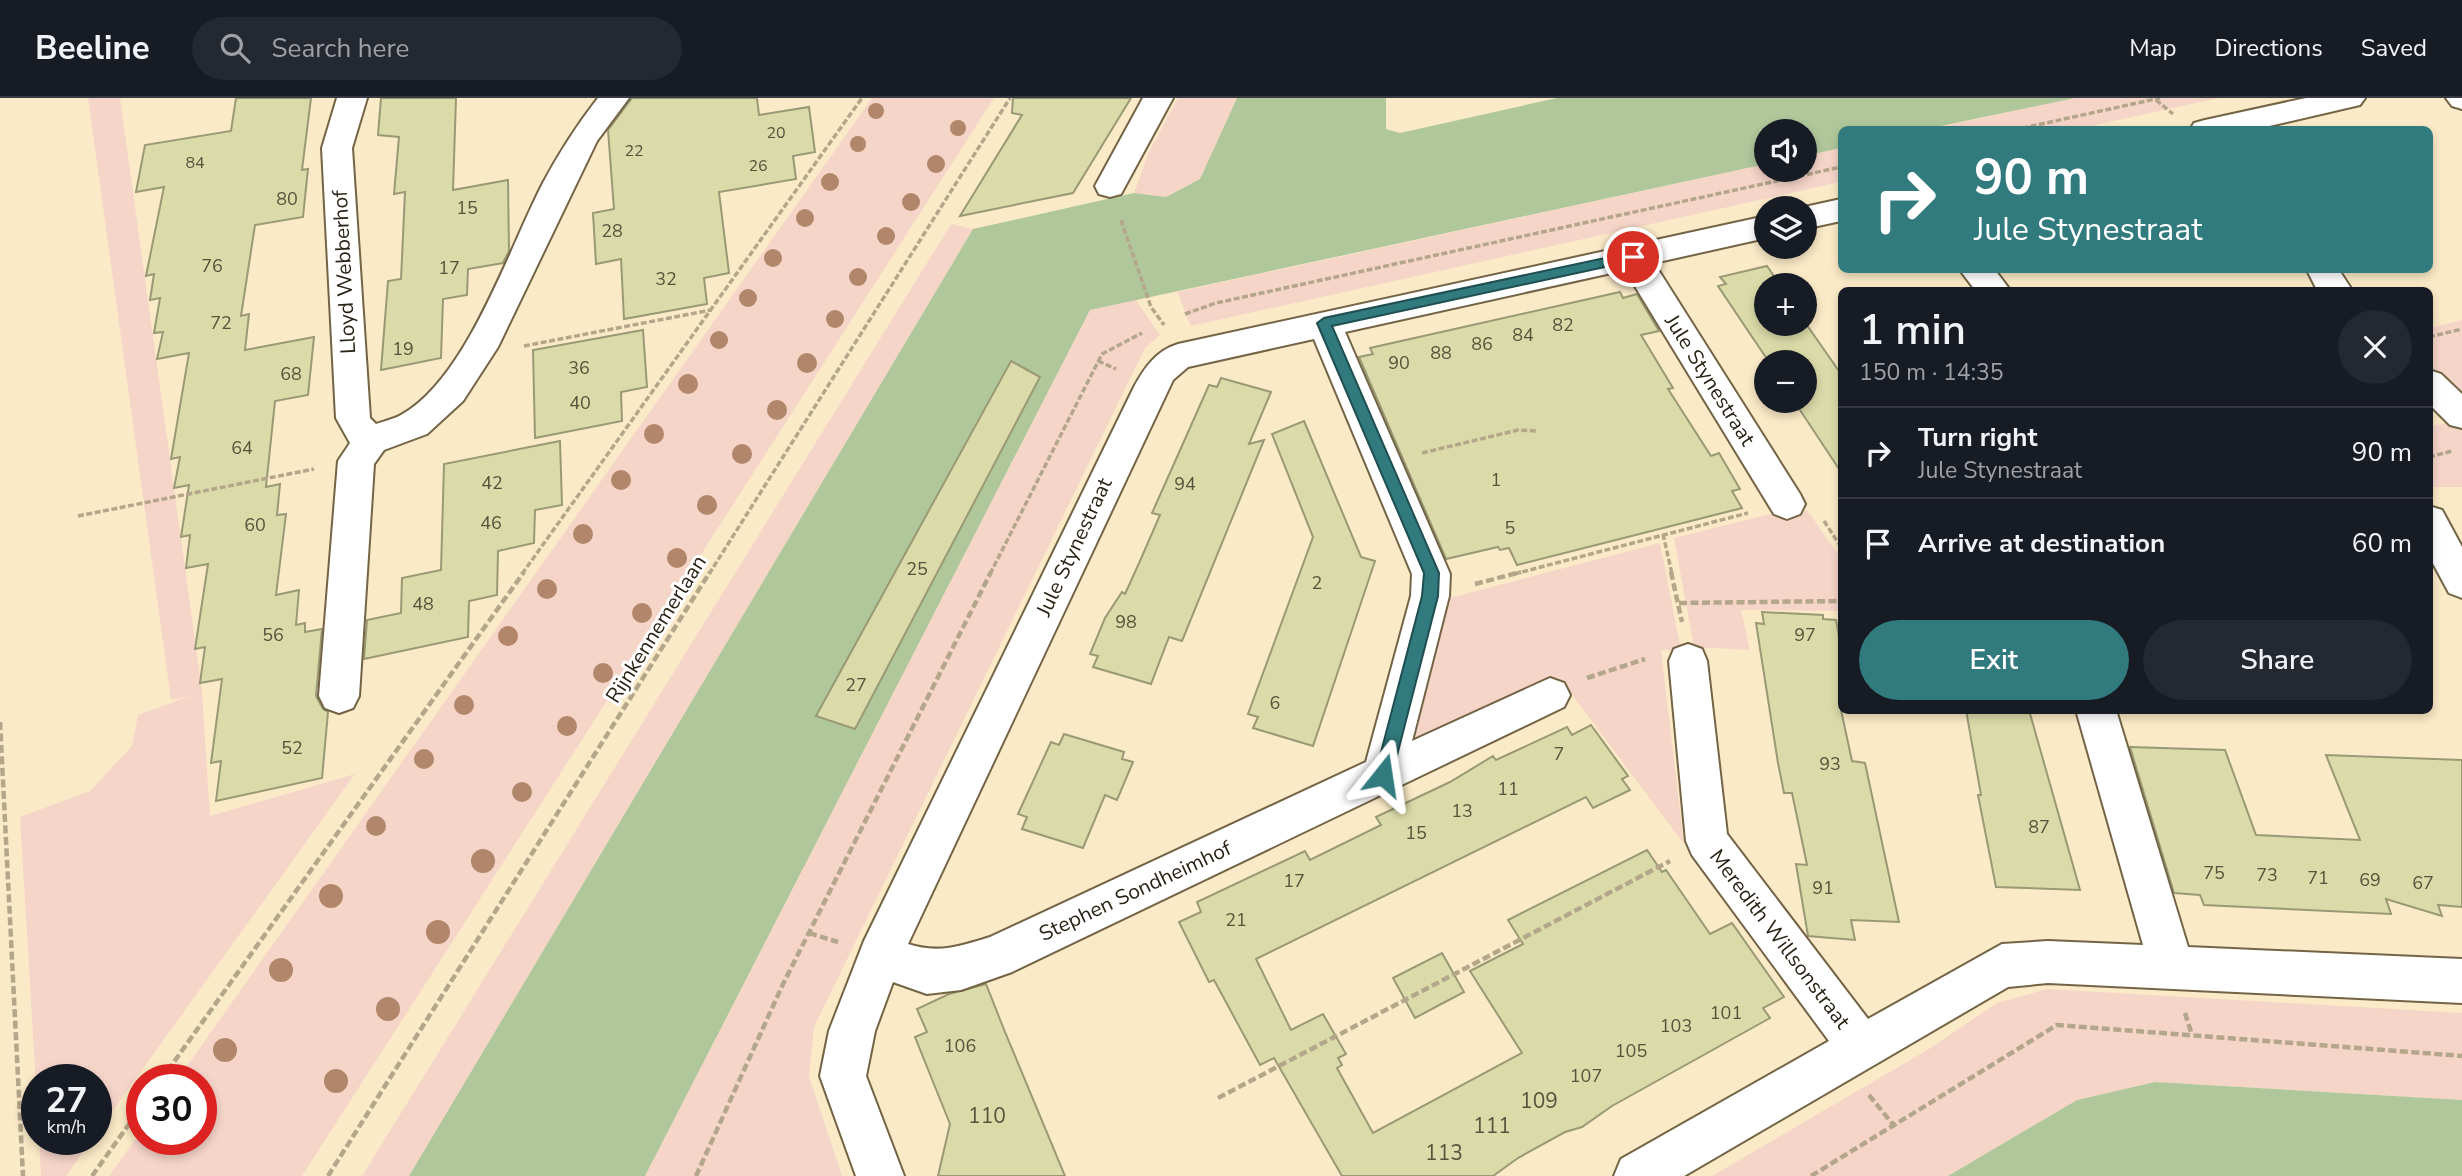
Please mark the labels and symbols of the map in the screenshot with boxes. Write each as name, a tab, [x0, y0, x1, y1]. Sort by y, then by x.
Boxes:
house number: 20	[766, 122, 786, 144]
house number: 22	[624, 140, 644, 162]
house number: 84	[185, 152, 205, 174]
house number: 26	[748, 155, 768, 177]
house number: 80	[276, 187, 298, 211]
street label: Lloyd Webberhof	[326, 188, 362, 355]
house number: 15	[456, 196, 478, 220]
house number: 28	[601, 219, 623, 243]
pin	[1603, 227, 1663, 287]
house number: 76	[201, 254, 223, 278]
house number: 17	[438, 256, 460, 280]
house number: 32	[655, 267, 677, 291]
street label: Jule Stynestraat	[1658, 308, 1762, 452]
house number: 72	[210, 311, 232, 335]
house number: 82	[1552, 313, 1574, 337]
house number: 84	[1512, 323, 1534, 347]
house number: 86	[1471, 332, 1493, 356]
house number: 19	[392, 337, 414, 361]
house number: 88	[1430, 341, 1452, 365]
house number: 90	[1388, 351, 1410, 375]
house number: 36	[568, 356, 590, 380]
house number: 68	[280, 362, 302, 386]
house number: 40	[569, 391, 591, 415]
house number: 64	[231, 436, 253, 460]
house number: 1	[1491, 468, 1501, 492]
house number: 42	[481, 471, 503, 495]
house number: 94	[1174, 472, 1196, 496]
street label: Jule Stynestraat	[1029, 473, 1119, 622]
house number: 46	[480, 511, 502, 535]
house number: 60	[244, 513, 266, 537]
house number: 5	[1505, 516, 1515, 540]
street label: Rijnkennemerlaan	[599, 550, 713, 708]
house number: 25	[906, 557, 928, 581]
house number: 2	[1312, 571, 1322, 595]
house number: 48	[412, 592, 434, 616]
house number: 98	[1115, 610, 1137, 634]
house number: 56	[262, 623, 284, 647]
house number: 97	[1794, 623, 1816, 647]
house number: 27	[845, 673, 867, 697]
house number: 6	[1270, 691, 1280, 715]
house number: 52	[281, 736, 303, 760]
position arrow	[1346, 738, 1420, 812]
house number: 7	[1554, 742, 1564, 766]
house number: 93	[1819, 752, 1841, 776]
house number: 11	[1497, 777, 1519, 801]
house number: 13	[1451, 799, 1473, 823]
house number: 87	[2028, 815, 2050, 839]
house number: 15	[1405, 821, 1427, 845]
street label: Stephen Sondheimhof	[1034, 834, 1237, 948]
street label: Meredith Willsonstraat	[1703, 844, 1857, 1035]
house number: 75	[2203, 861, 2225, 885]
house number: 73	[2256, 863, 2278, 887]
house number: 71	[2307, 866, 2329, 890]
house number: 69	[2359, 868, 2381, 892]
house number: 17	[1283, 869, 1305, 893]
house number: 67	[2412, 871, 2434, 895]
house number: 91	[1812, 876, 1834, 900]
house number: 21	[1225, 908, 1247, 932]
house number: 101	[1710, 1001, 1742, 1025]
house number: 103	[1660, 1014, 1692, 1038]
house number: 106	[944, 1034, 976, 1058]
house number: 105	[1615, 1039, 1647, 1063]
speed limit sign: 30	[126, 1064, 217, 1155]
house number: 107	[1570, 1064, 1602, 1088]
house number: 109	[1520, 1087, 1558, 1115]
house number: 110	[968, 1102, 1006, 1130]
house number: 111	[1473, 1112, 1511, 1140]
house number: 113	[1425, 1139, 1463, 1167]

